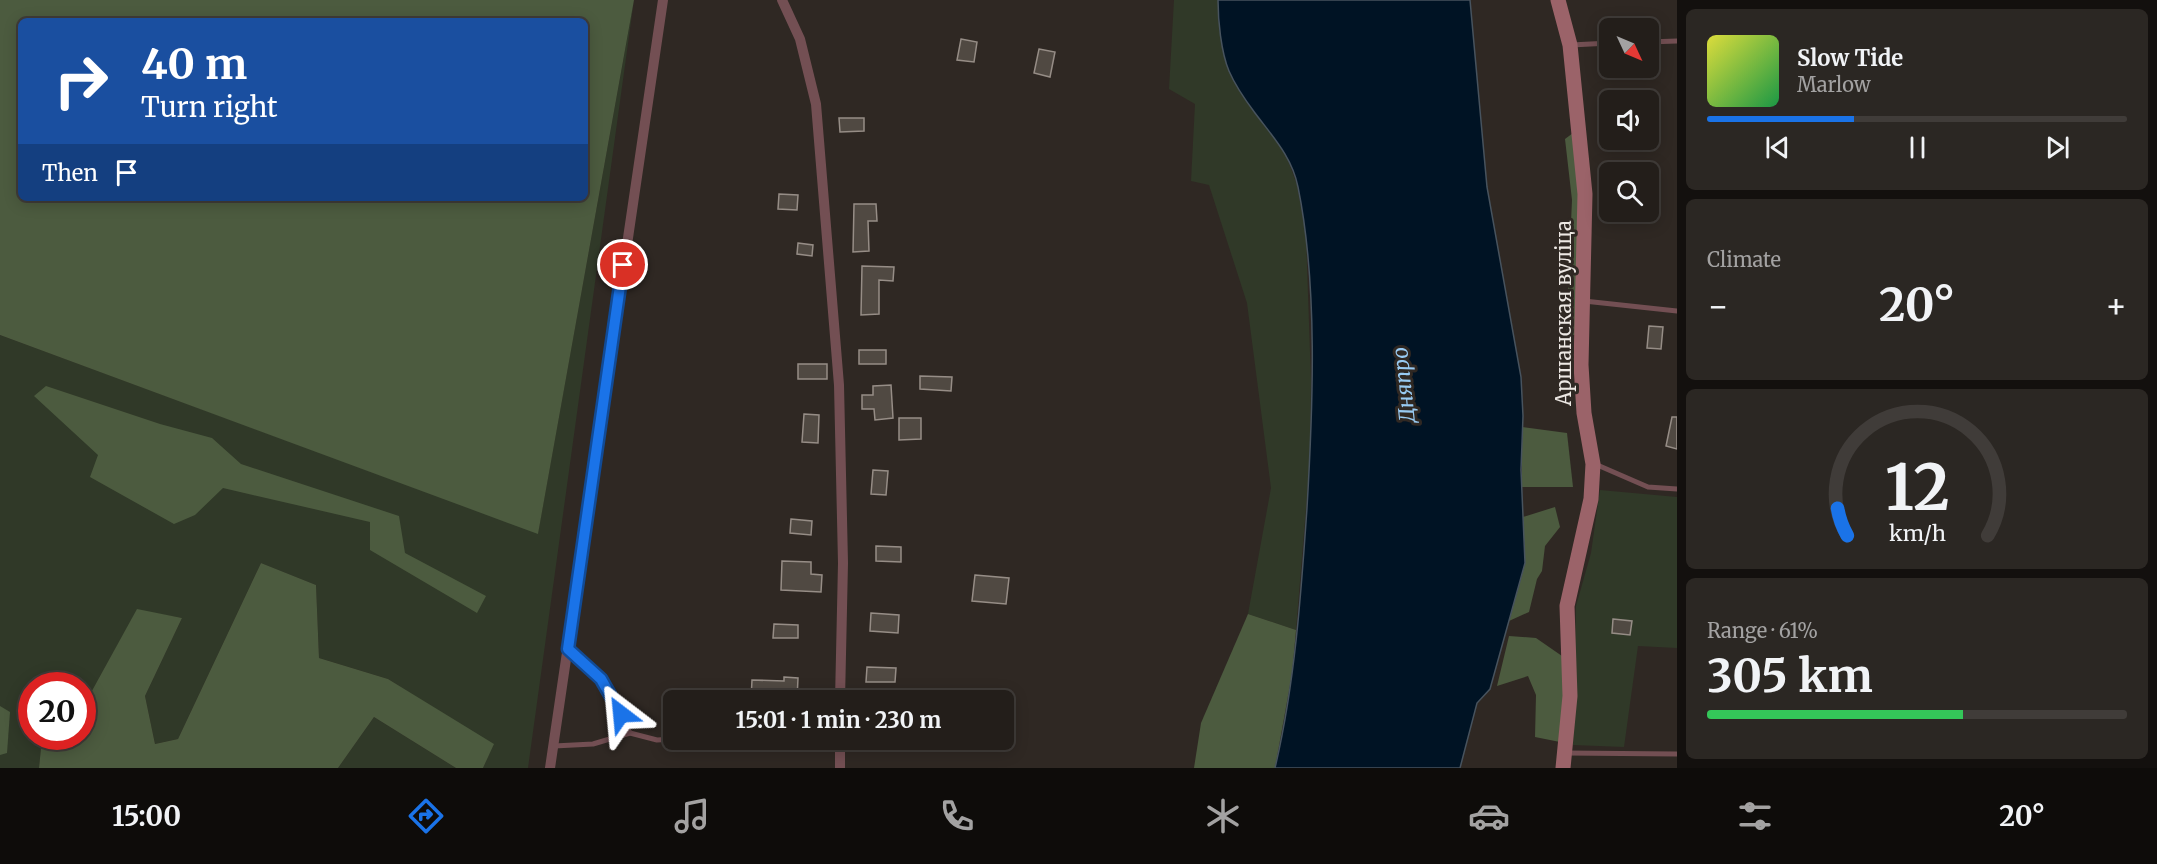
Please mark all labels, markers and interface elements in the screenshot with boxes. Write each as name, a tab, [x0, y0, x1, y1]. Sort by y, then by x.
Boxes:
north arrow	[1599, 18, 1659, 78]
map controls	[1599, 18, 1659, 222]
text: 40 m	[141, 38, 247, 90]
icon: right	[42, 42, 120, 120]
text: Slow Tide	[1797, 44, 1903, 72]
text: Marlow	[1797, 72, 1871, 97]
text: Turn right	[141, 90, 278, 124]
button: sound	[1599, 90, 1659, 150]
icon: previous	[1761, 131, 1794, 164]
icon: pause	[1901, 131, 1934, 164]
icon: next	[2041, 131, 2074, 164]
icon: arrive	[110, 156, 143, 189]
text: Then	[42, 159, 98, 187]
button: search	[1599, 162, 1659, 222]
street label: Аршанская вуліца	[1551, 220, 1576, 407]
pin	[597, 239, 648, 290]
text: Climate	[1707, 247, 1781, 272]
icon: arrive	[606, 248, 639, 281]
text: 20°	[1879, 277, 1955, 333]
text: −	[1707, 286, 1729, 327]
text: +	[2105, 286, 2127, 327]
water label: Дняпро	[1386, 346, 1421, 426]
text: 12	[1884, 449, 1950, 527]
text: km/h	[1889, 520, 1945, 547]
text: Range · 61%	[1707, 618, 1818, 643]
text: 305 km	[1707, 648, 1873, 704]
speed limit sign: 20	[18, 672, 96, 750]
position arrow	[589, 682, 653, 746]
text: 15:01 · 1 min · 230 m	[736, 706, 941, 734]
icon: directions	[405, 795, 447, 837]
icon: music	[671, 795, 713, 837]
icon: phone	[936, 795, 978, 837]
icon: climate	[1202, 795, 1244, 837]
icon: car	[1468, 795, 1510, 837]
icon: filters	[1734, 795, 1776, 837]
text: 15:00	[112, 799, 181, 833]
text: 20°	[1999, 799, 2045, 833]

